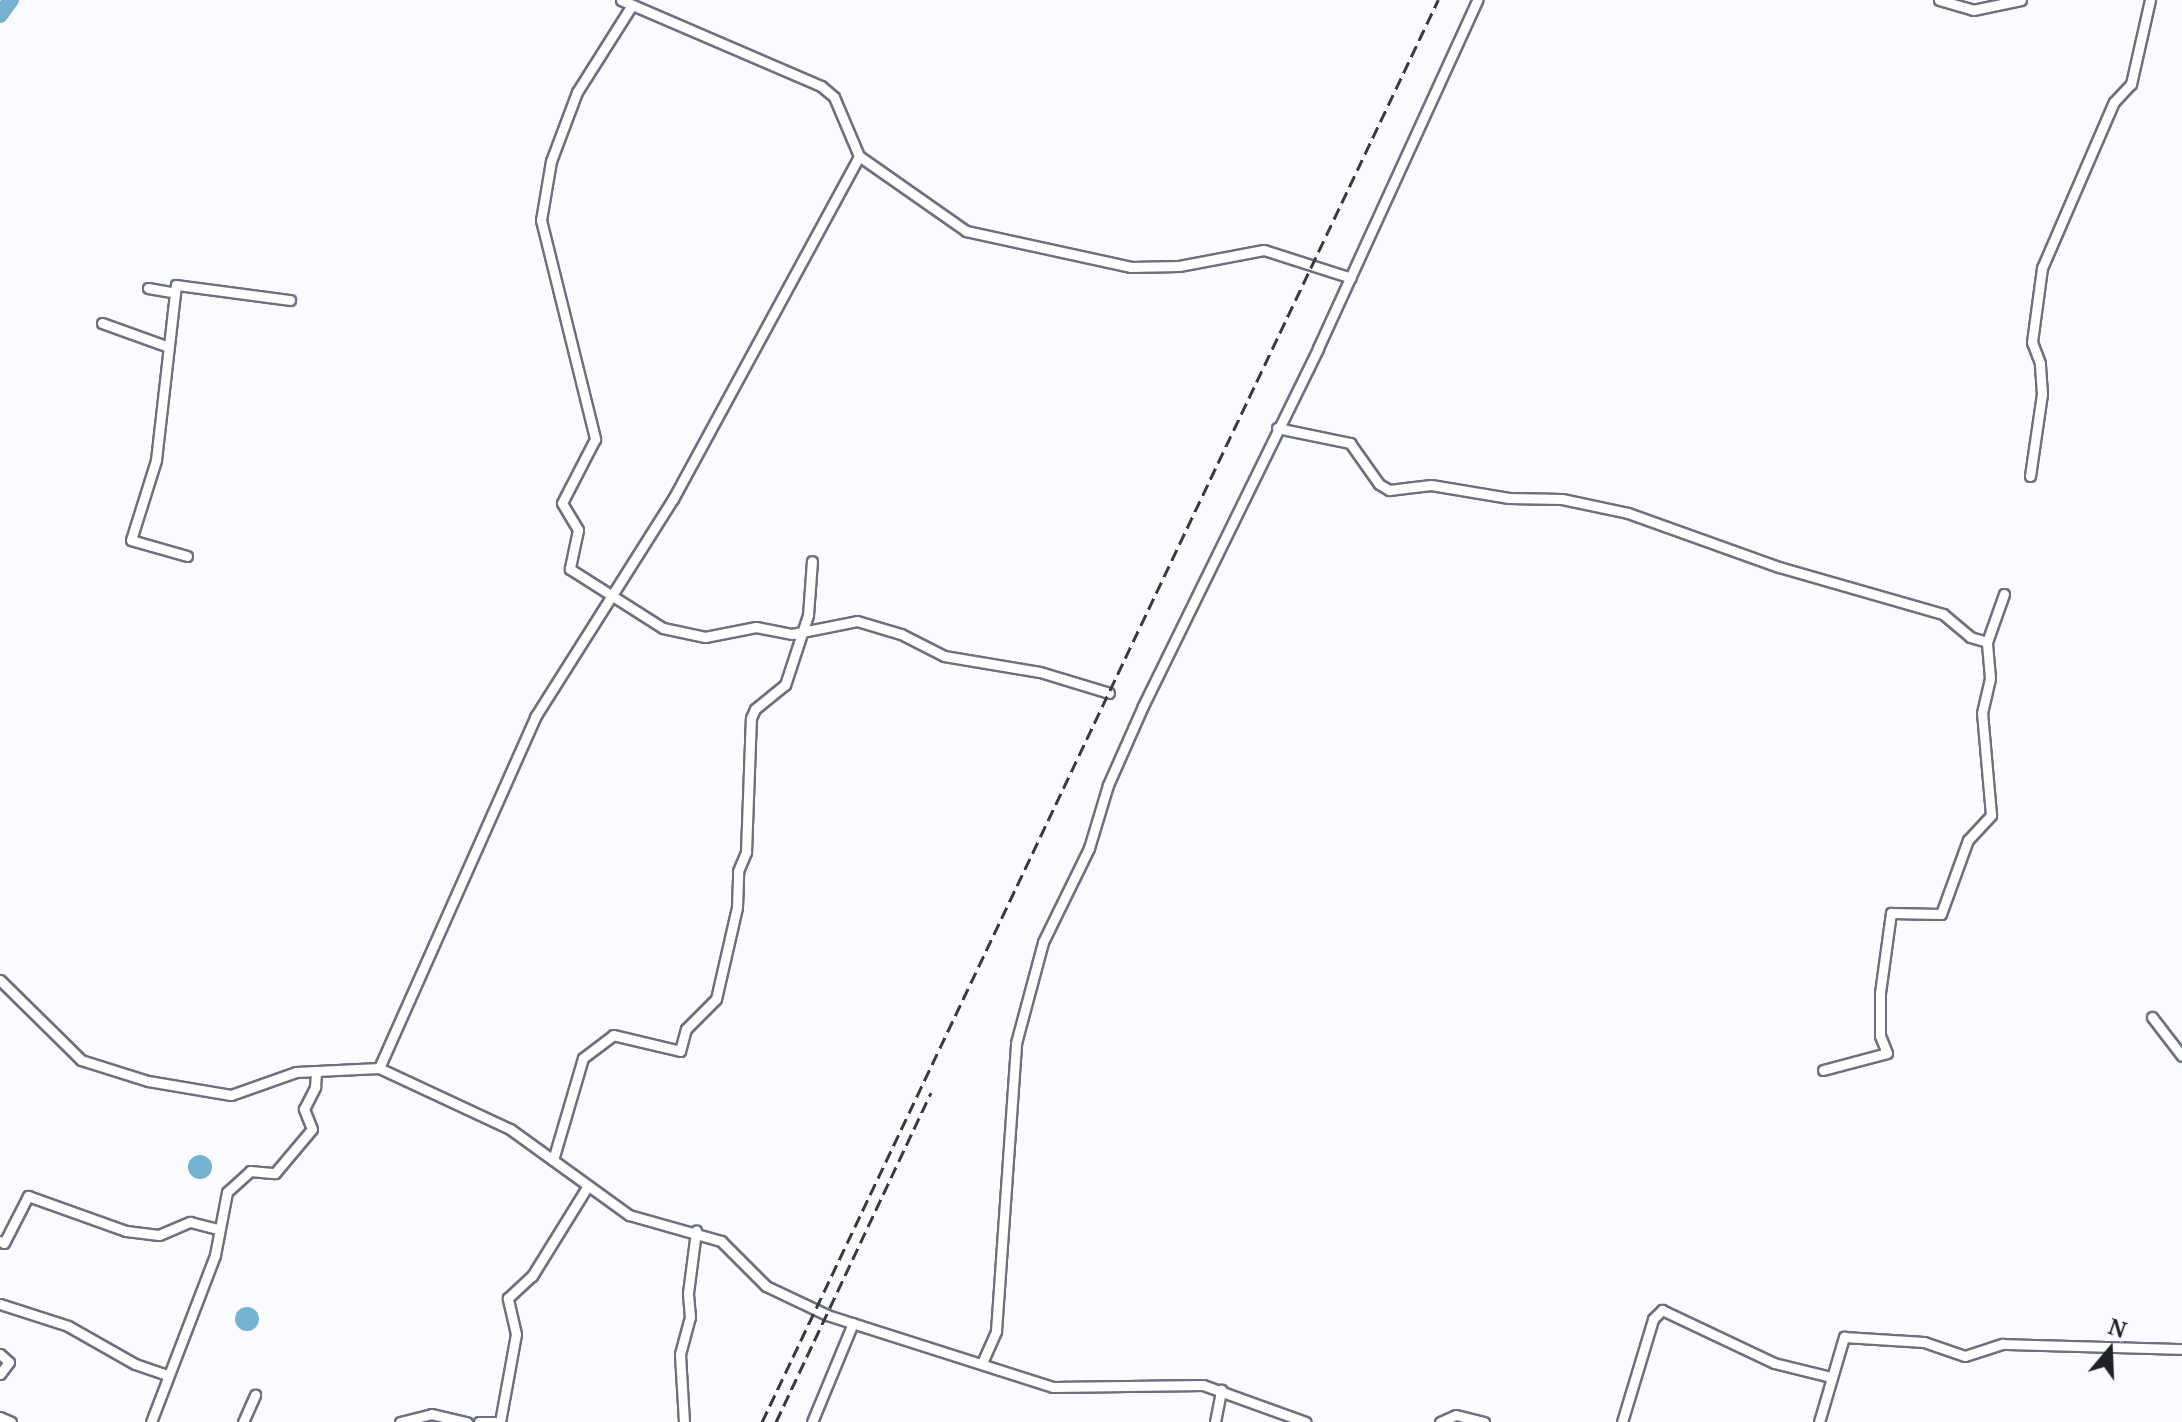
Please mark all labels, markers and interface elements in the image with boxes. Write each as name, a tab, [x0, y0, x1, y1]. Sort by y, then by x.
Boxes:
north arrow	[2070, 1310, 2150, 1390]
text: N	[2105, 1310, 2131, 1344]

